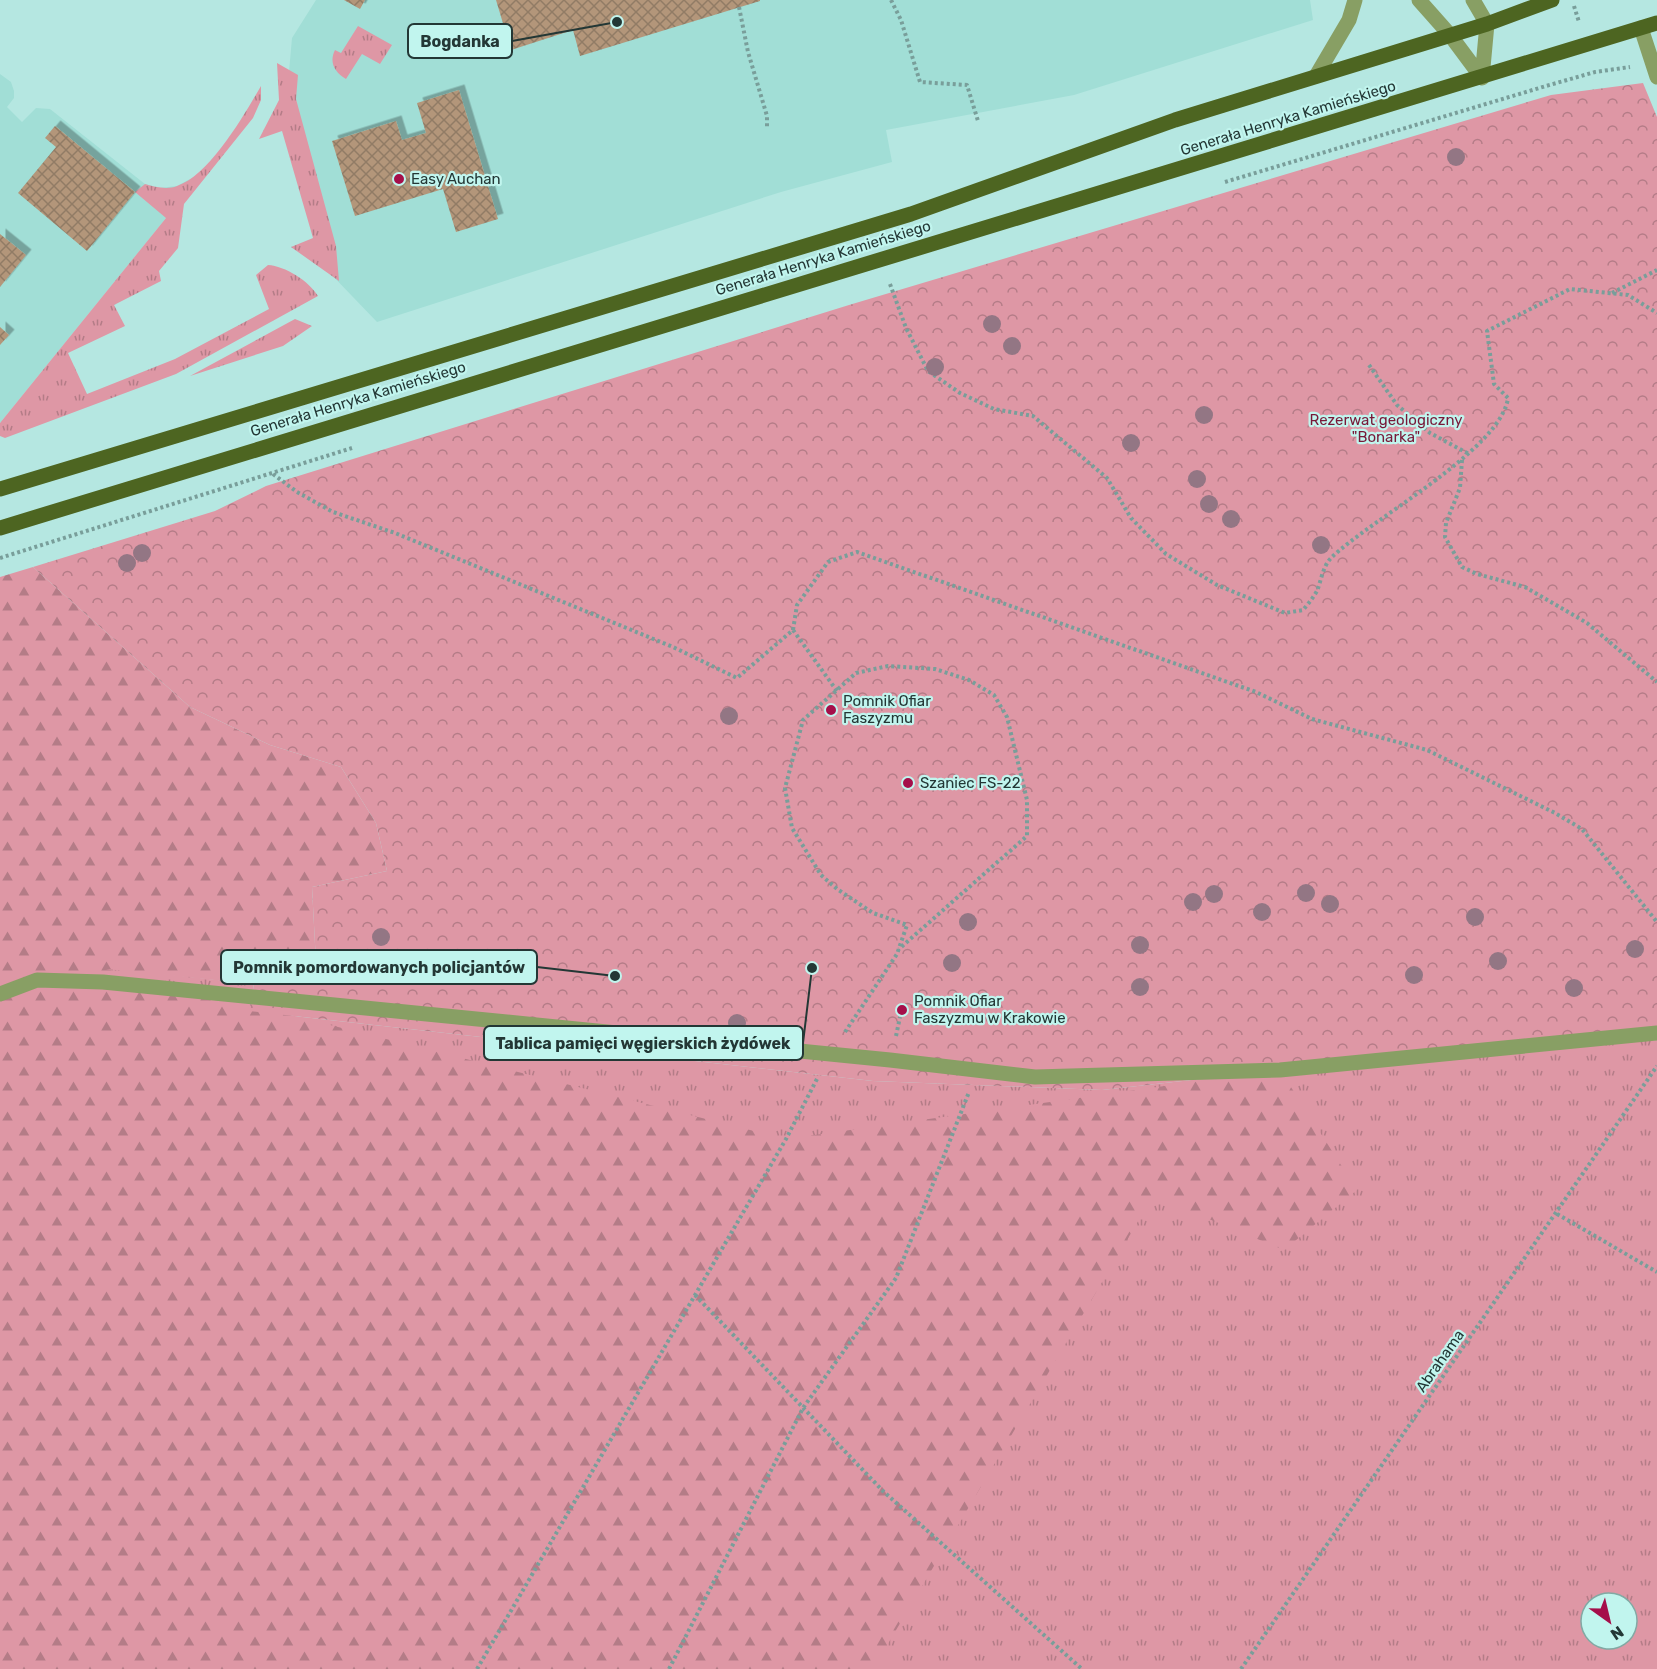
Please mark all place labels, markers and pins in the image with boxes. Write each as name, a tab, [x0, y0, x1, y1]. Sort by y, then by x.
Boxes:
callout: Bogdanka	[408, 24, 512, 58]
place label: Easy Auchan	[411, 170, 501, 188]
marker: Easy Auchan	[392, 172, 406, 186]
place label: Pomnik Ofiar Faszyzmu	[843, 692, 931, 727]
marker: Pomnik Ofiar Faszyzmu	[824, 703, 838, 717]
place label: Szaniec FS-22	[920, 774, 1021, 792]
marker: Szaniec FS-22	[901, 776, 915, 790]
callout: Pomnik pomordowanych policjantów	[221, 950, 537, 984]
place label: Pomnik Ofiar Faszyzmu w Krakowie	[914, 992, 1066, 1027]
marker: Pomnik Ofiar Faszyzmu w Krakowie	[895, 1003, 909, 1017]
callout: Tablica pamięci węgierskich żydówek	[484, 1026, 803, 1060]

